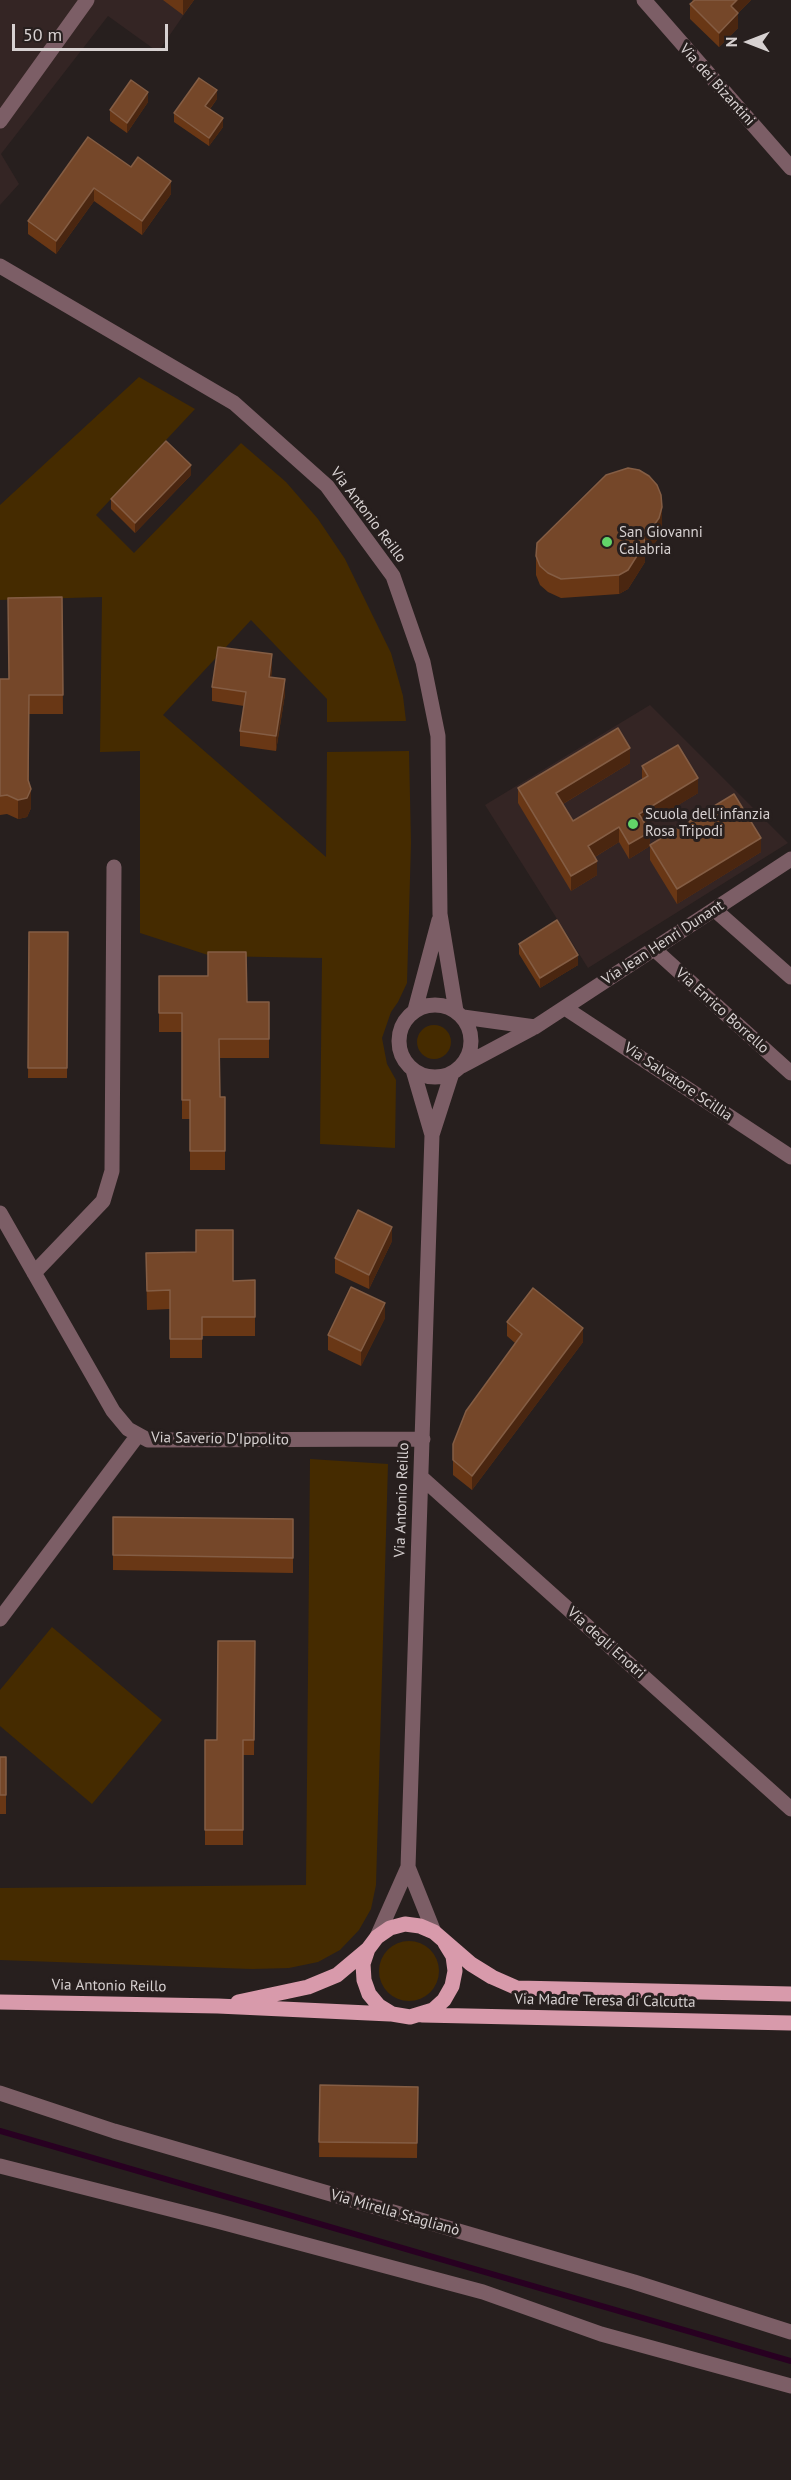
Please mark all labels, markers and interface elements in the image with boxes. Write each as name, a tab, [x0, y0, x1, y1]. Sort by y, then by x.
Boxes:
scale bar	[15, 12, 171, 50]
north arrow	[719, 12, 779, 72]
text: 50 m	[23, 23, 62, 46]
text: N	[721, 37, 741, 47]
street label: Via dei Bizantini	[675, 40, 759, 130]
street label: Via Antonio Reillo	[326, 464, 410, 566]
place label: San Giovanni Calabria	[619, 524, 703, 559]
marker: San Giovanni Calabria	[600, 535, 614, 549]
place label: Scuola dell'infanzia Rosa Tripodi	[645, 806, 770, 841]
marker: Scuola dell'infanzia Rosa Tripodi	[626, 817, 640, 831]
street label: Via Jean Henri Dunant	[599, 897, 727, 989]
street label: Via Enrico Borrello	[672, 964, 772, 1058]
street label: Via Salvatore Scillìa	[620, 1039, 736, 1125]
street label: Via Saverio D'Ippolito	[151, 1429, 289, 1449]
street label: Via Antonio Reillo	[391, 1442, 413, 1558]
street label: Via degli Enotri	[563, 1603, 649, 1683]
street label: Via Antonio Reillo	[51, 1976, 167, 1996]
street label: Via Madre Teresa di Calcutta	[514, 1990, 696, 2012]
street label: Via Mirella Staglianò	[328, 2186, 462, 2240]

